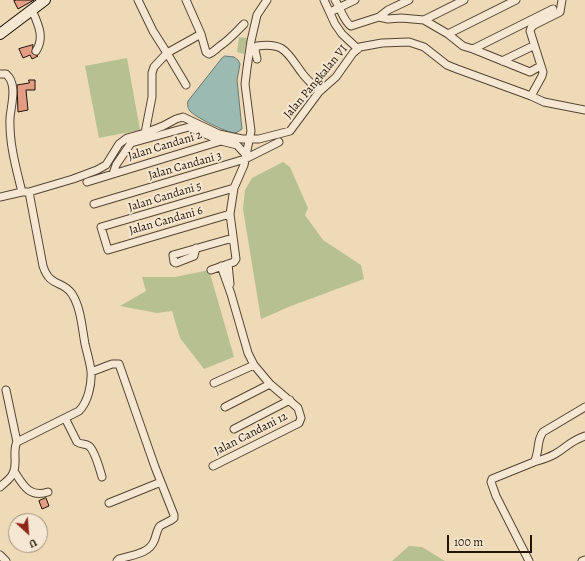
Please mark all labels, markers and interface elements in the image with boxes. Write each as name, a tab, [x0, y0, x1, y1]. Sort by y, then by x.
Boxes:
street label: Jalan Pangkalan VI	[281, 42, 351, 122]
street label: Jalan Candani 2	[126, 128, 204, 164]
street label: Jalan Candani 3	[147, 149, 223, 183]
street label: Jalan Candani 5	[127, 179, 203, 215]
street label: Jalan Candani 6	[127, 204, 205, 238]
street label: Jalan Candani 12	[212, 409, 290, 459]
north arrow	[8, 513, 48, 553]
scale bar	[449, 527, 534, 553]
text: 100 m	[454, 534, 483, 550]
text: U	[27, 535, 40, 552]

